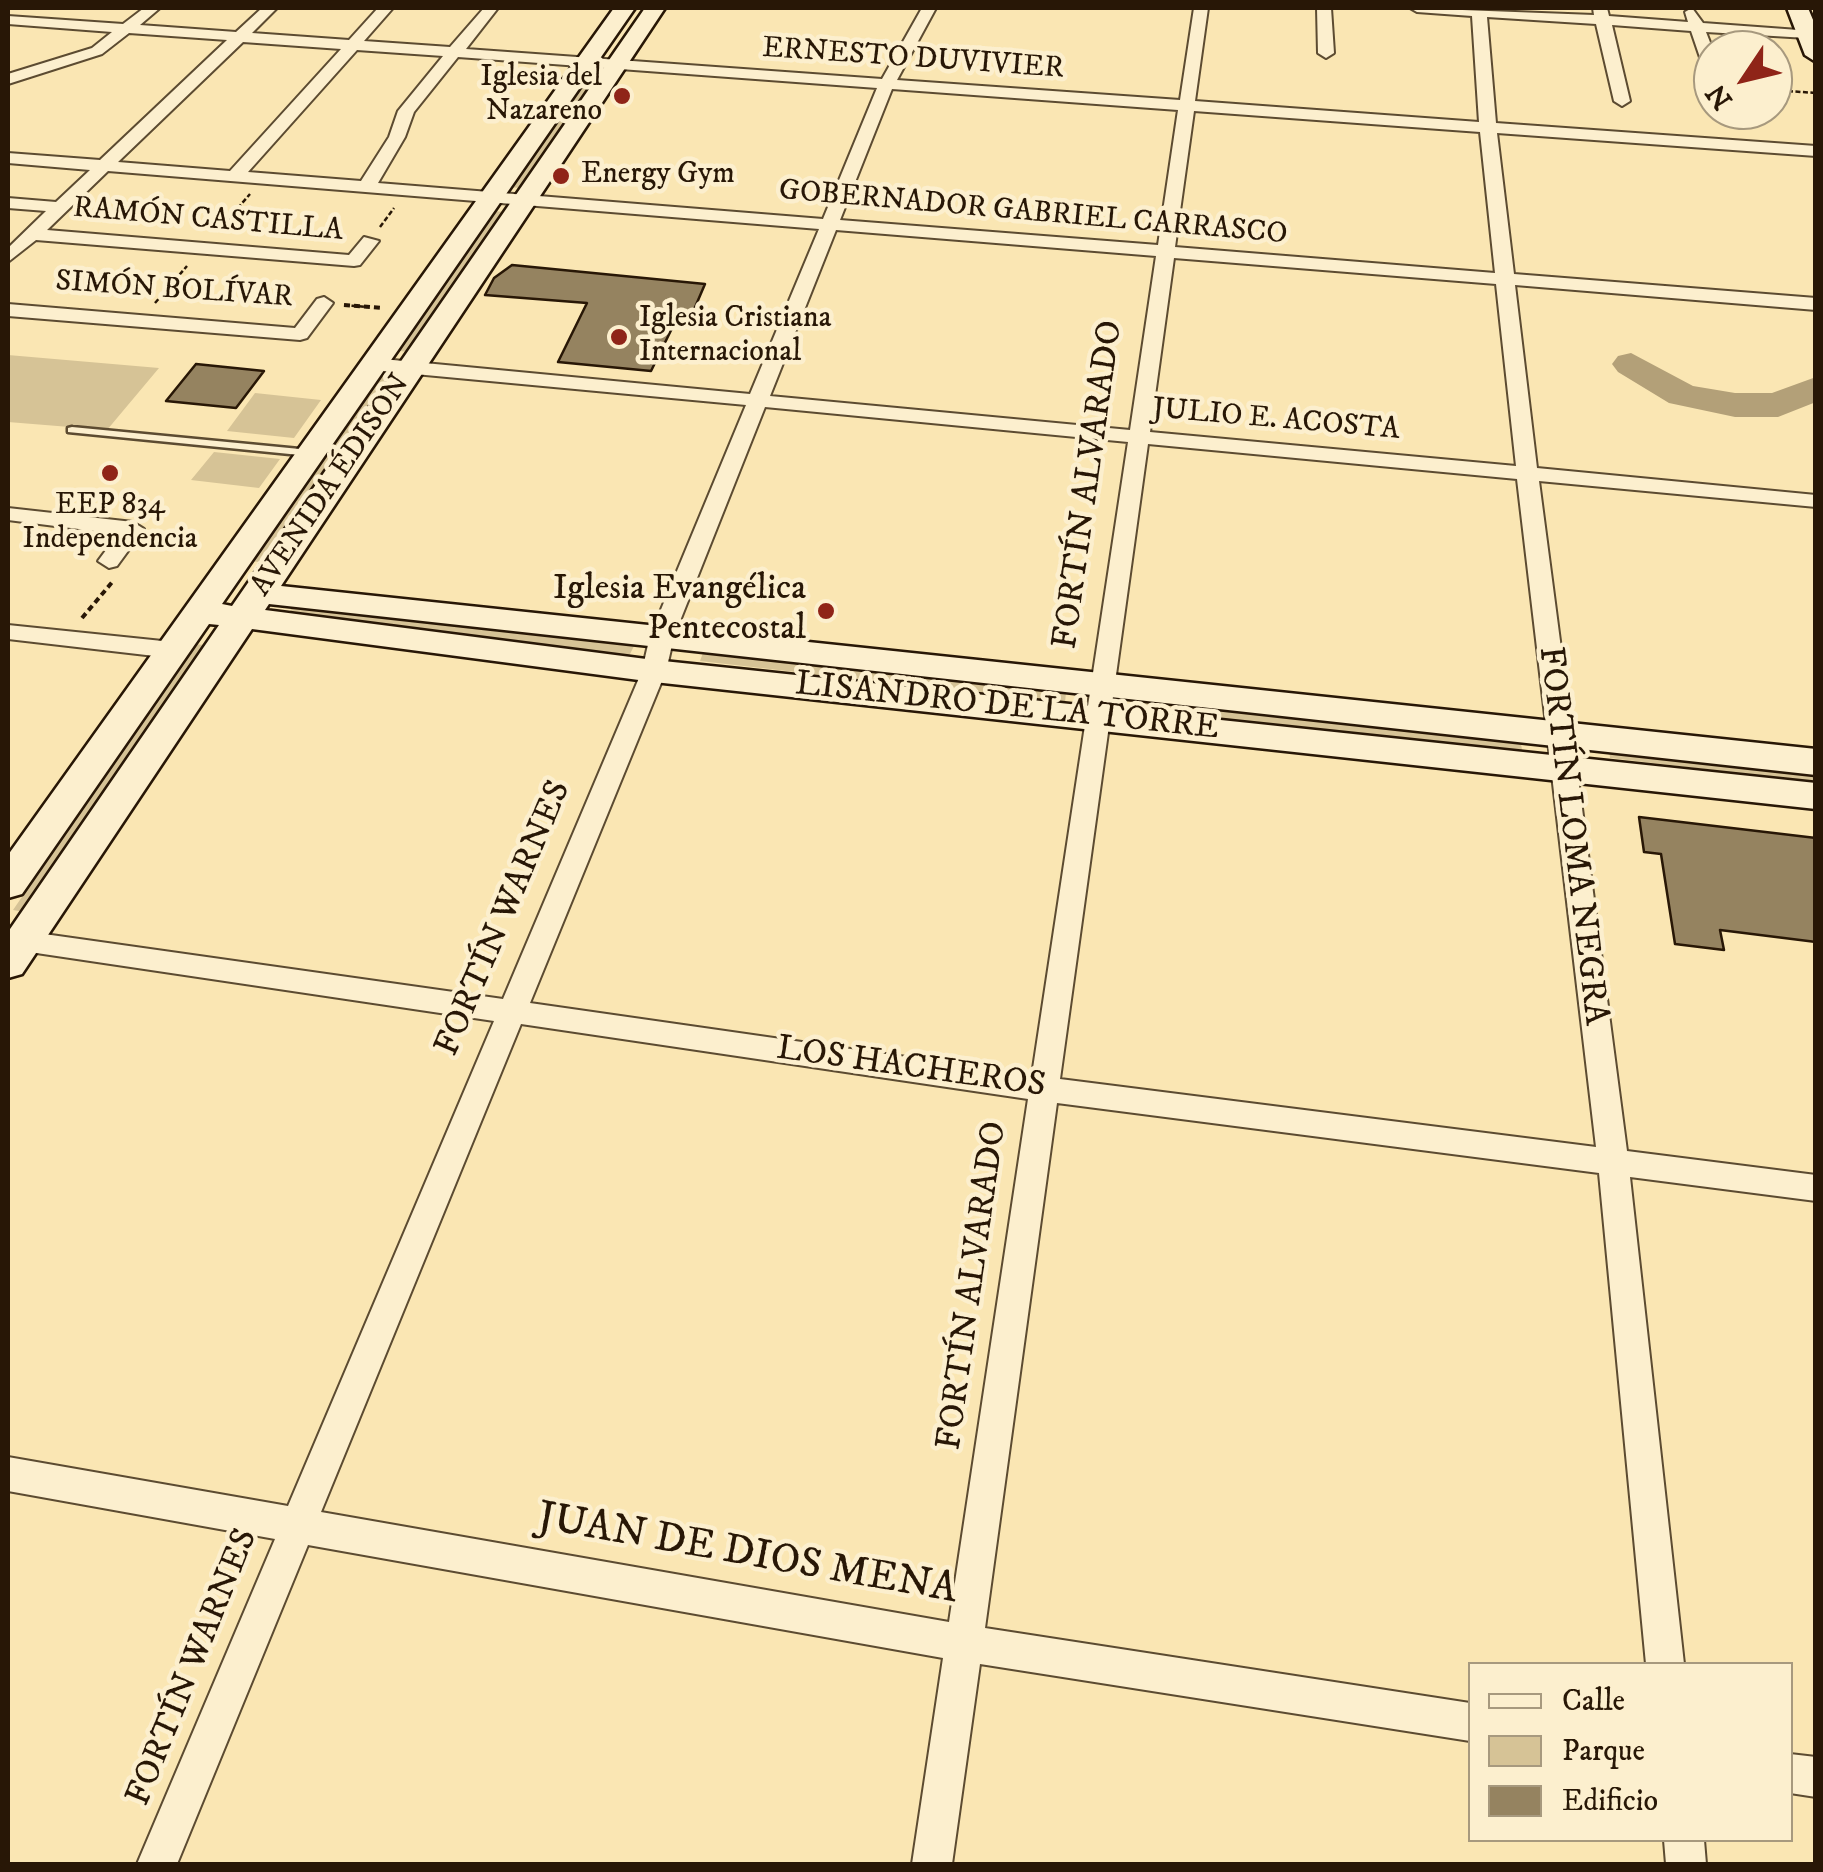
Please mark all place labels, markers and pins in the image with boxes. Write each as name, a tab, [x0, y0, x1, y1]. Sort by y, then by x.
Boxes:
place label: Iglesia del Nazareno	[480, 61, 602, 132]
marker: Iglesia del Nazareno	[611, 85, 633, 107]
place label: Energy Gym	[581, 158, 735, 194]
marker: Energy Gym	[550, 165, 572, 187]
place label: Iglesia Cristiana Internacional	[639, 302, 831, 372]
marker: Iglesia Cristiana Internacional	[608, 326, 630, 348]
marker: EEP 834 Independencia	[99, 462, 121, 484]
place label: EEP 834 Independencia	[23, 489, 197, 560]
place label: Iglesia Evangélica Pentecostal	[553, 570, 806, 652]
marker: Iglesia Evangélica Pentecostal	[815, 600, 837, 622]

